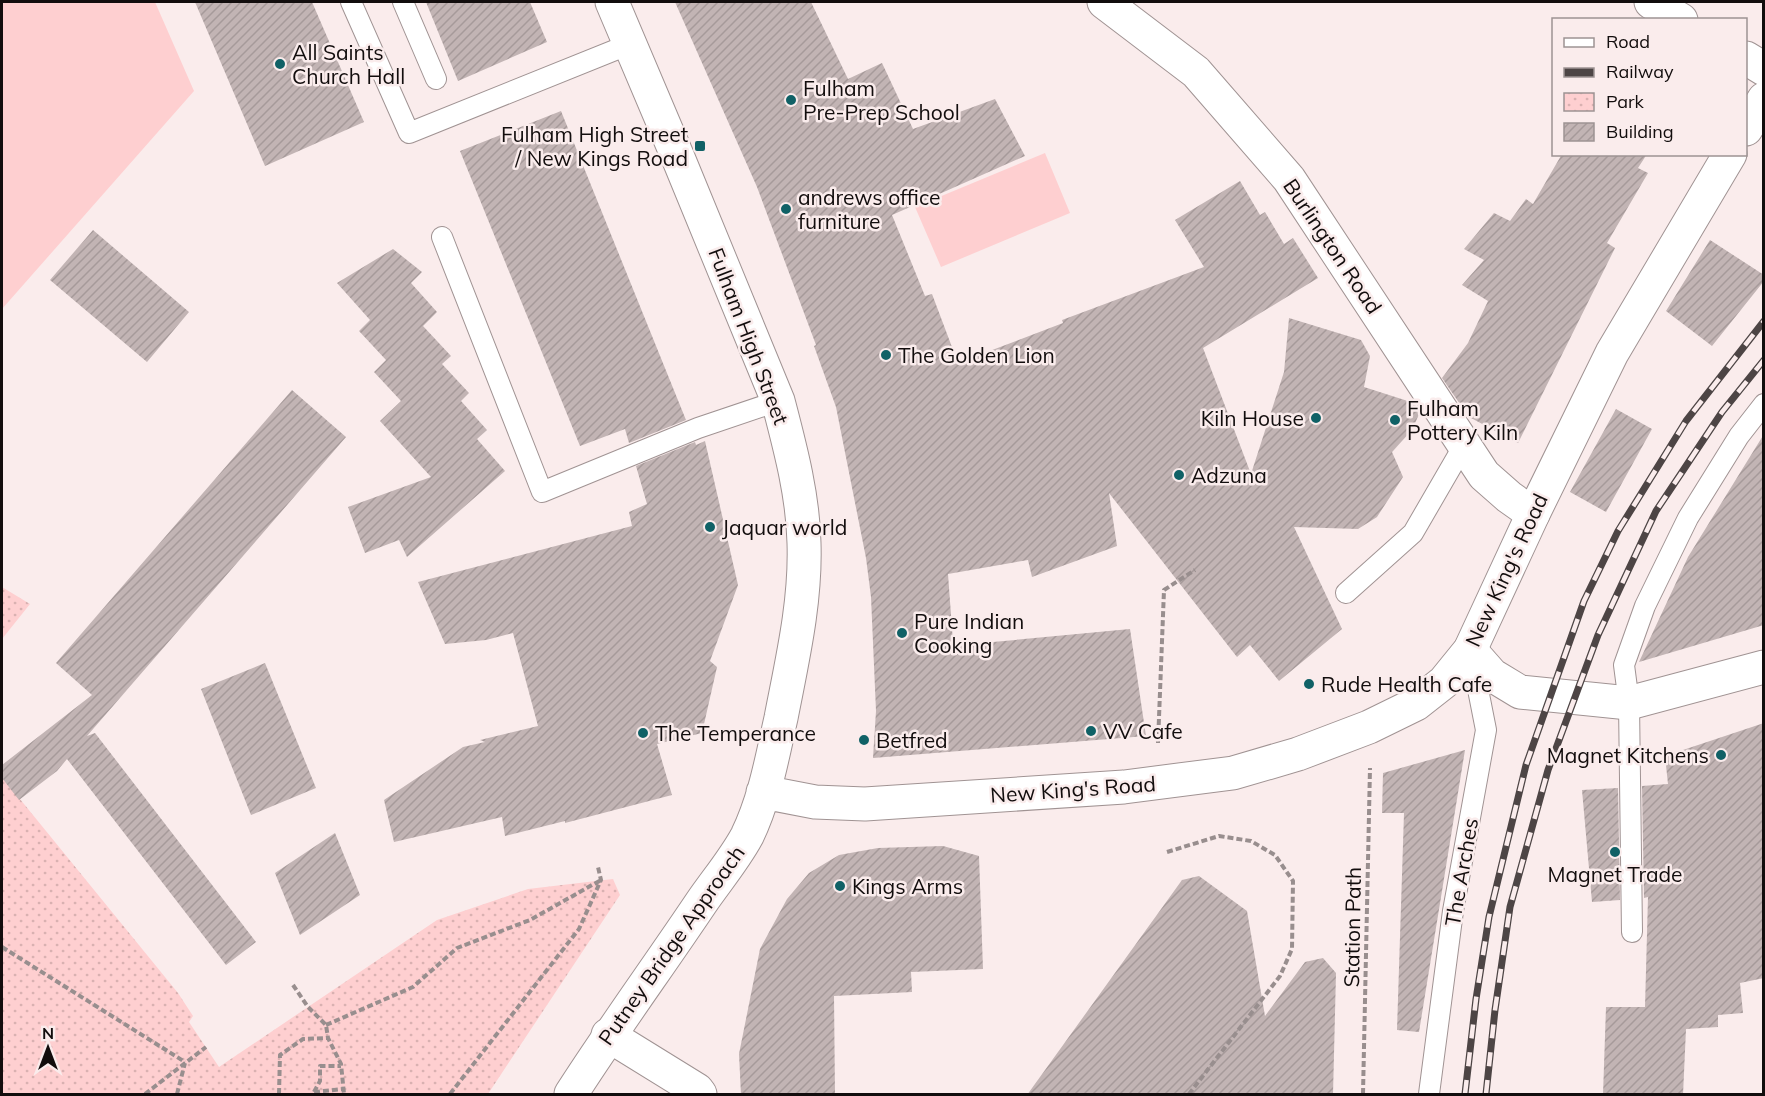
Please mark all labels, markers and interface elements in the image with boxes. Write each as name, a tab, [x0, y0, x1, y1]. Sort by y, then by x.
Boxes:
legend	[1552, 18, 1747, 156]
text: Road	[1606, 30, 1650, 53]
place label: All Saints Church Hall	[292, 39, 405, 89]
marker: All Saints Church Hall	[273, 57, 287, 71]
text: Railway	[1606, 60, 1674, 83]
place label: Fulham Pre-Prep School	[803, 75, 960, 125]
text: Park	[1606, 90, 1645, 113]
marker: Fulham Pre-Prep School	[784, 93, 798, 107]
text: Building	[1606, 120, 1674, 143]
place label: Fulham High Street / New Kings Road	[501, 121, 688, 171]
marker: Fulham High Street / New Kings Road	[693, 139, 707, 153]
street label: Burlington Road	[1278, 173, 1388, 319]
place label: andrews office furniture	[798, 184, 941, 234]
marker: andrews office furniture	[779, 202, 793, 216]
street label: Fulham High Street	[703, 244, 795, 428]
place label: The Golden Lion	[898, 342, 1055, 368]
marker: The Golden Lion	[879, 348, 893, 362]
place label: Fulham Pottery Kiln	[1407, 395, 1518, 445]
place label: Kiln House	[1201, 405, 1304, 431]
marker: Kiln House	[1309, 411, 1323, 425]
marker: Fulham Pottery Kiln	[1388, 413, 1402, 427]
place label: Adzuna	[1191, 462, 1267, 488]
marker: Adzuna	[1172, 468, 1186, 482]
street label: New King's Road	[1459, 489, 1553, 651]
place label: Jaquar world	[722, 514, 847, 540]
marker: Jaquar world	[703, 520, 717, 534]
place label: Pure Indian Cooking	[914, 608, 1024, 658]
marker: Pure Indian Cooking	[895, 626, 909, 640]
place label: Rude Health Cafe	[1321, 671, 1492, 697]
marker: Rude Health Cafe	[1302, 677, 1316, 691]
place label: VV Cafe	[1103, 718, 1183, 744]
place label: The Temperance	[655, 720, 816, 746]
marker: VV Cafe	[1084, 724, 1098, 738]
marker: The Temperance	[636, 726, 650, 740]
place label: Betfred	[876, 727, 948, 753]
marker: Betfred	[857, 733, 871, 747]
place label: Magnet Kitchens	[1547, 742, 1709, 768]
marker: Magnet Kitchens	[1714, 748, 1728, 762]
street label: New King's Road	[989, 770, 1157, 808]
street label: The Arches	[1439, 816, 1483, 928]
street label: Putney Bridge Approach	[592, 840, 750, 1050]
marker: Magnet Trade	[1608, 845, 1622, 859]
place label: Magnet Trade	[1547, 861, 1683, 887]
street label: Station Path	[1338, 867, 1366, 987]
place label: Kings Arms	[852, 873, 963, 899]
marker: Kings Arms	[833, 879, 847, 893]
north arrow	[18, 1018, 78, 1078]
text: N	[42, 1023, 54, 1043]

